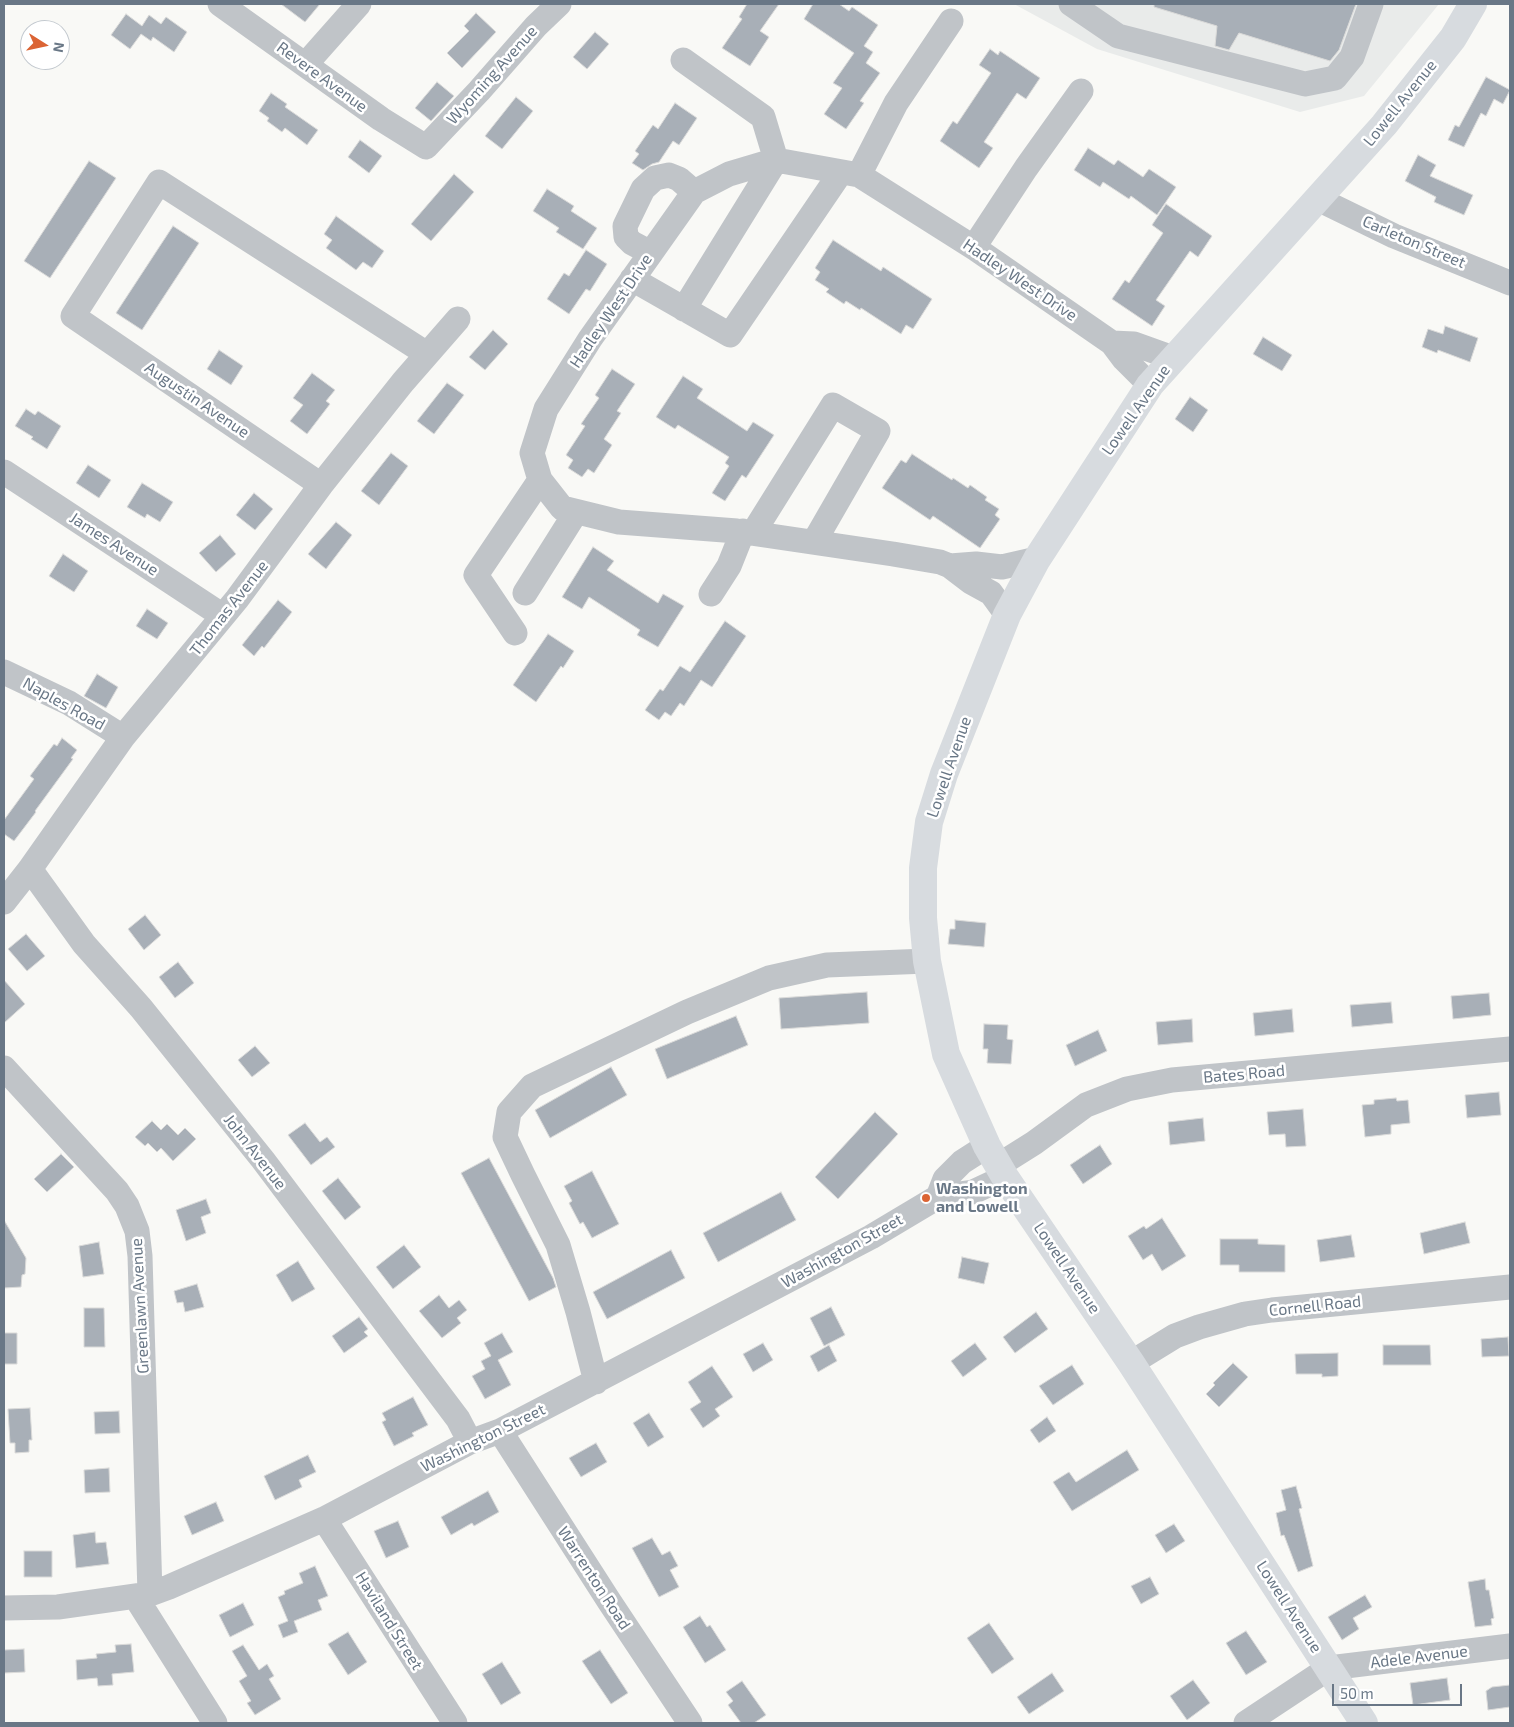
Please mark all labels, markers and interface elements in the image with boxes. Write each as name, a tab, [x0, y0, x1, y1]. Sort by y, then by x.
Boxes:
north arrow	[20, 20, 70, 70]
street label: Wyoming Avenue	[443, 22, 541, 128]
street label: Revere Avenue	[273, 38, 371, 116]
text: N	[50, 41, 69, 54]
street label: Lowell Avenue	[1359, 56, 1441, 150]
street label: Carleton Street	[1360, 212, 1468, 272]
street label: Hadley West Drive	[959, 235, 1081, 325]
street label: Hadley West Drive	[566, 250, 656, 372]
street label: Augustin Avenue	[141, 358, 253, 442]
street label: Lowell Avenue	[1098, 361, 1174, 459]
street label: James Avenue	[66, 508, 162, 580]
street label: Thomas Avenue	[186, 556, 272, 660]
street label: Naples Road	[19, 673, 109, 735]
street label: Lowell Avenue	[923, 714, 975, 820]
street label: Bates Road	[1202, 1061, 1286, 1087]
street label: John Avenue	[220, 1111, 290, 1193]
place label: Washington and Lowell	[936, 1179, 1028, 1217]
marker: Washington and Lowell	[920, 1192, 932, 1204]
street label: Washington Street	[778, 1210, 906, 1292]
street label: Lowell Avenue	[1030, 1219, 1104, 1317]
street label: Greenlawn Avenue	[127, 1238, 153, 1374]
street label: Cornell Road	[1268, 1292, 1362, 1320]
street label: Washington Street	[418, 1400, 548, 1476]
street label: Warrenton Road	[553, 1523, 635, 1633]
street label: Lowell Avenue	[1252, 1557, 1326, 1657]
street label: Haviland Street	[351, 1568, 427, 1674]
street label: Adele Avenue	[1369, 1641, 1469, 1673]
scale bar	[1334, 1674, 1464, 1706]
text: 50 m	[1340, 1684, 1374, 1702]

